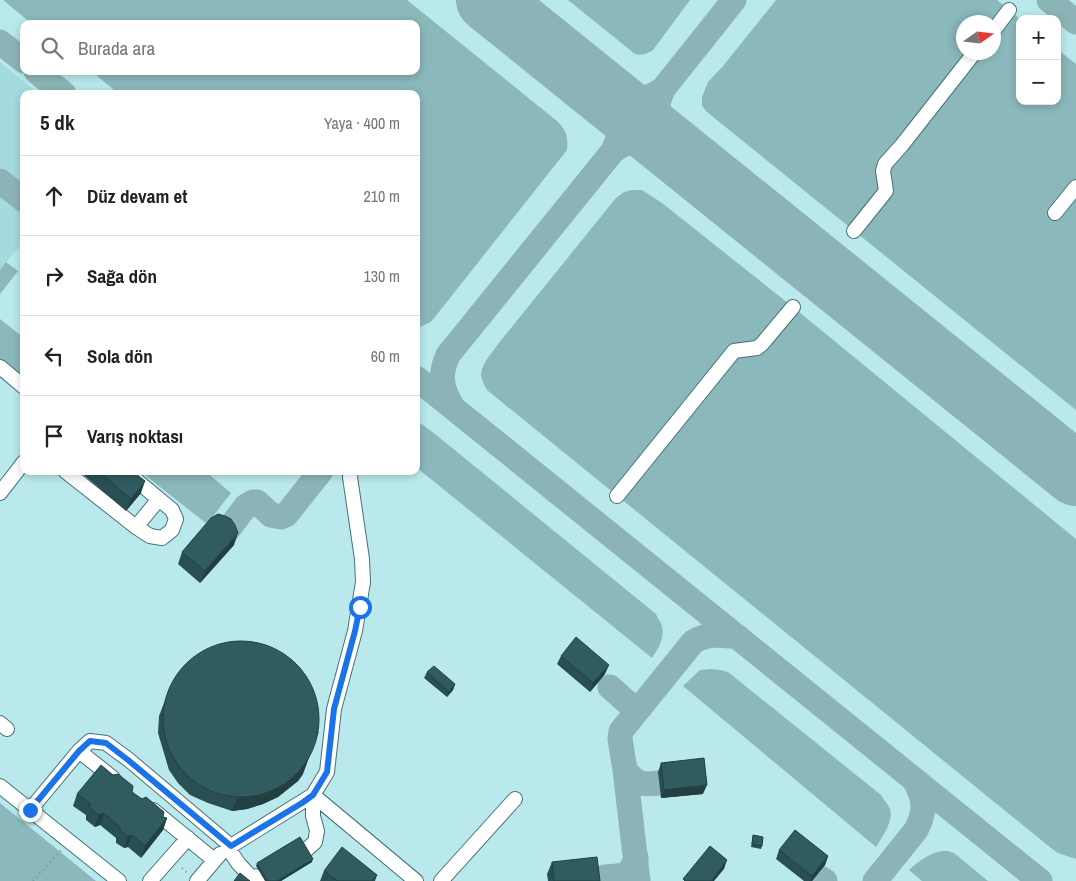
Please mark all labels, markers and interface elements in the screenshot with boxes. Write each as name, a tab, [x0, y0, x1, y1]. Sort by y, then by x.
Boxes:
north arrow	[956, 15, 1001, 60]
map controls	[1016, 15, 1061, 105]
button: +	[1016, 15, 1061, 60]
search box	[20, 20, 420, 75]
icon: search	[38, 34, 66, 62]
text: Burada ara	[78, 35, 155, 61]
button: −	[1016, 60, 1061, 105]
text: 5 dk	[40, 108, 74, 137]
text: Yaya · 400 m	[324, 112, 400, 134]
icon: ahead	[40, 182, 68, 210]
text: Düz devam et	[87, 183, 187, 209]
text: 210 m	[364, 185, 400, 207]
icon: right	[40, 262, 68, 290]
text: Sağa dön	[87, 263, 157, 289]
text: 130 m	[364, 265, 400, 287]
icon: left	[40, 342, 68, 370]
text: Sola dön	[87, 343, 153, 369]
text: 60 m	[371, 345, 400, 367]
icon: arrive	[40, 422, 68, 450]
text: Varış noktası	[87, 423, 183, 449]
route start	[349, 596, 372, 619]
route end	[19, 799, 42, 822]

